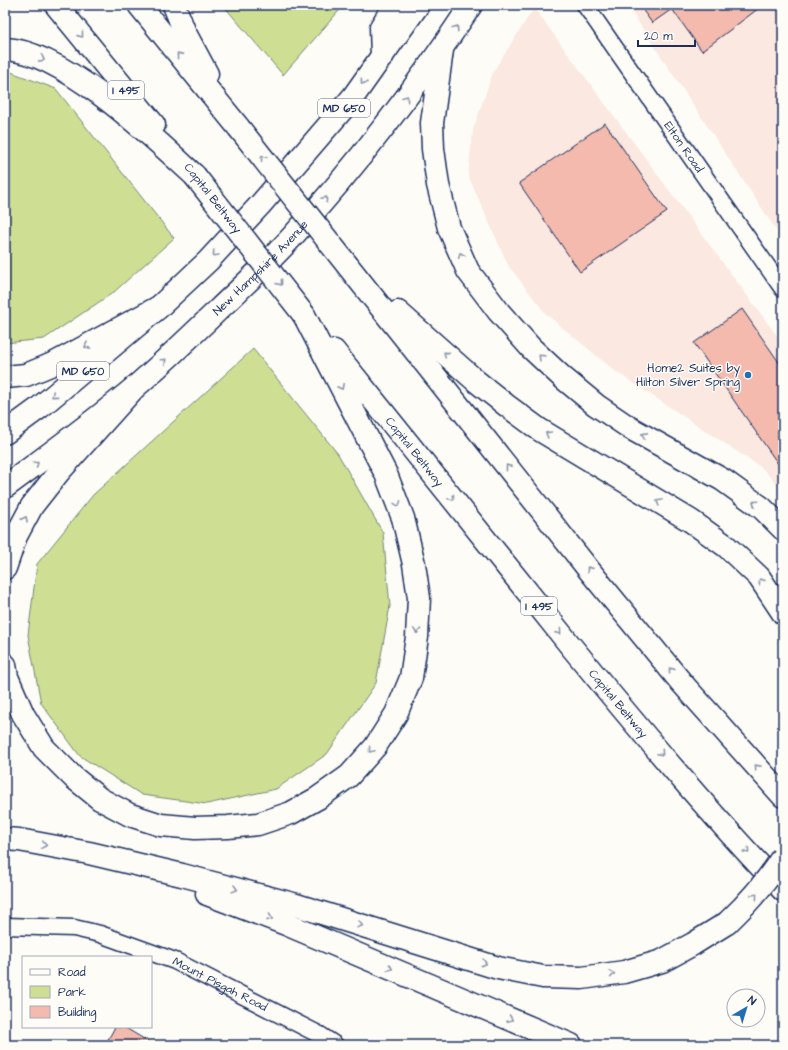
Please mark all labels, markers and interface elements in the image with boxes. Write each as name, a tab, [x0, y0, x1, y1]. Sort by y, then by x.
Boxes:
scale bar	[638, 22, 695, 48]
one-way arrow	[452, 25, 459, 32]
text: 20 m	[644, 28, 673, 45]
one-way arrow	[76, 31, 83, 38]
one-way arrow	[176, 52, 183, 59]
one-way arrow	[38, 54, 46, 62]
one-way arrow	[361, 78, 368, 85]
road number: I 495	[108, 81, 144, 99]
one-way arrow	[401, 95, 408, 102]
road number: MD 650	[318, 99, 370, 117]
street label: Elton Road	[660, 118, 707, 176]
one-way arrow	[260, 156, 267, 163]
street label: Capital Beltway	[179, 160, 246, 238]
one-way arrow	[320, 196, 327, 204]
street label: New Hampshire Avenue	[209, 216, 312, 320]
one-way arrow	[212, 249, 219, 257]
one-way arrow	[458, 252, 466, 260]
one-way arrow	[275, 279, 282, 286]
one-way arrow	[84, 341, 92, 349]
one-way arrow	[443, 351, 451, 359]
one-way arrow	[538, 354, 546, 362]
one-way arrow	[159, 359, 166, 366]
place label: Home2 Suites by Hilton Silver Spring	[636, 360, 740, 392]
road number: MD 650	[57, 362, 109, 380]
marker: Home2 Suites by Hilton Silver Spring	[743, 370, 753, 380]
one-way arrow	[337, 382, 344, 390]
one-way arrow	[51, 391, 58, 398]
street label: Capital Beltway	[381, 413, 448, 491]
one-way arrow	[545, 432, 552, 439]
one-way arrow	[641, 433, 648, 440]
one-way arrow	[32, 462, 39, 469]
one-way arrow	[506, 465, 513, 472]
one-way arrow	[447, 493, 454, 500]
one-way arrow	[656, 499, 663, 506]
one-way arrow	[393, 500, 401, 507]
one-way arrow	[752, 500, 759, 508]
one-way arrow	[20, 516, 28, 523]
one-way arrow	[587, 566, 594, 573]
one-way arrow	[759, 578, 766, 585]
road number: I 495	[521, 597, 557, 615]
one-way arrow	[555, 627, 562, 634]
one-way arrow	[413, 628, 422, 634]
street label: Capital Beltway	[584, 666, 652, 743]
one-way arrow	[669, 667, 676, 674]
one-way arrow	[369, 745, 376, 753]
one-way arrow	[656, 748, 663, 756]
one-way arrow	[754, 764, 762, 772]
one-way arrow	[40, 840, 47, 849]
one-way arrow	[742, 846, 749, 853]
one-way arrow	[231, 884, 238, 893]
one-way arrow	[750, 893, 757, 900]
one-way arrow	[267, 914, 274, 922]
one-way arrow	[356, 920, 363, 929]
street label: Mount Pisgah Road	[169, 953, 270, 1016]
legend	[22, 956, 152, 1028]
one-way arrow	[481, 958, 488, 967]
text: Road	[58, 964, 86, 981]
one-way arrow	[387, 964, 394, 972]
one-way arrow	[609, 970, 615, 979]
text: Park	[58, 984, 86, 1001]
north arrow	[726, 988, 766, 1028]
text: N	[745, 992, 759, 1009]
text: Building	[58, 1004, 96, 1022]
one-way arrow	[505, 1014, 513, 1022]

